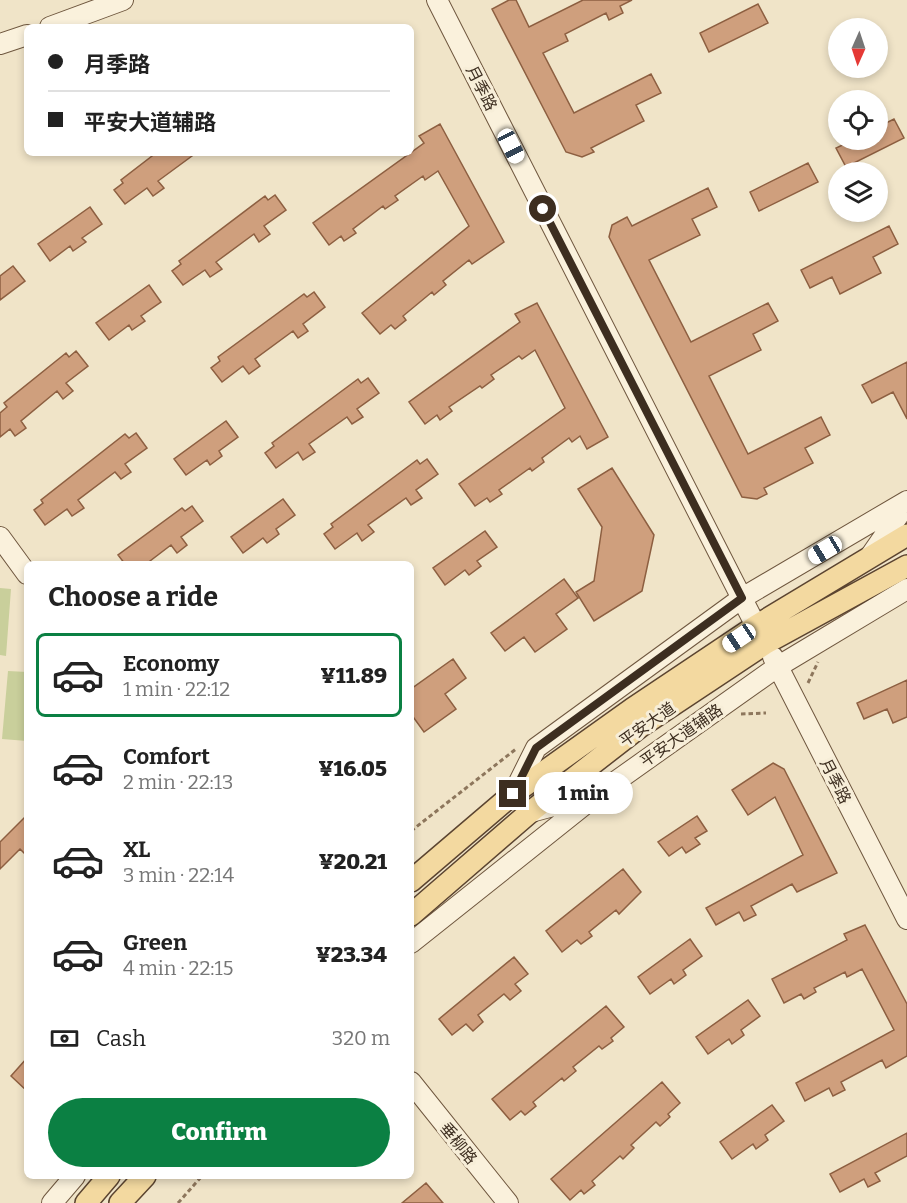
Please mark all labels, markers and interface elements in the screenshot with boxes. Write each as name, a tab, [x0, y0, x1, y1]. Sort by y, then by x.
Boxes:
north arrow	[828, 18, 888, 78]
map controls	[828, 18, 888, 222]
text: 月季路	[84, 51, 150, 78]
street label: 月季路	[462, 63, 501, 114]
button: locate	[828, 90, 888, 150]
text: 平安大道辅路	[84, 109, 216, 136]
car	[495, 126, 527, 166]
button: layers	[828, 162, 888, 222]
route start	[529, 195, 556, 222]
car	[805, 533, 845, 567]
text: Choose a ride	[48, 581, 218, 613]
car	[719, 620, 759, 656]
icon: car	[51, 648, 105, 702]
text: Economy	[123, 650, 219, 677]
text: ¥11.89	[321, 662, 387, 689]
text: 1 min · 22:12	[123, 677, 230, 701]
street label: 平安大道	[616, 698, 679, 751]
street label: 平安大道辅路	[637, 700, 726, 771]
icon: car	[51, 741, 105, 795]
text: Comfort	[123, 743, 210, 770]
text: ¥16.05	[319, 755, 387, 782]
street label: 月季路	[816, 756, 855, 807]
text: 2 min · 22:13	[123, 770, 233, 794]
callout: 1 min	[534, 773, 633, 815]
route end	[499, 780, 526, 807]
text: 1 min	[558, 781, 609, 805]
icon: car	[51, 834, 105, 888]
text: XL	[123, 836, 150, 863]
text: ¥20.21	[319, 848, 387, 875]
text: 3 min · 22:14	[123, 863, 234, 887]
icon: car	[51, 927, 105, 981]
text: Green	[123, 929, 187, 956]
text: ¥23.34	[316, 941, 387, 968]
text: 4 min · 22:15	[123, 956, 233, 980]
icon: cash	[48, 1022, 81, 1055]
text: Cash	[96, 1025, 146, 1052]
text: 320 m	[332, 1026, 390, 1050]
button: Confirm	[48, 1098, 390, 1167]
street label: 垂柳路	[436, 1119, 481, 1168]

